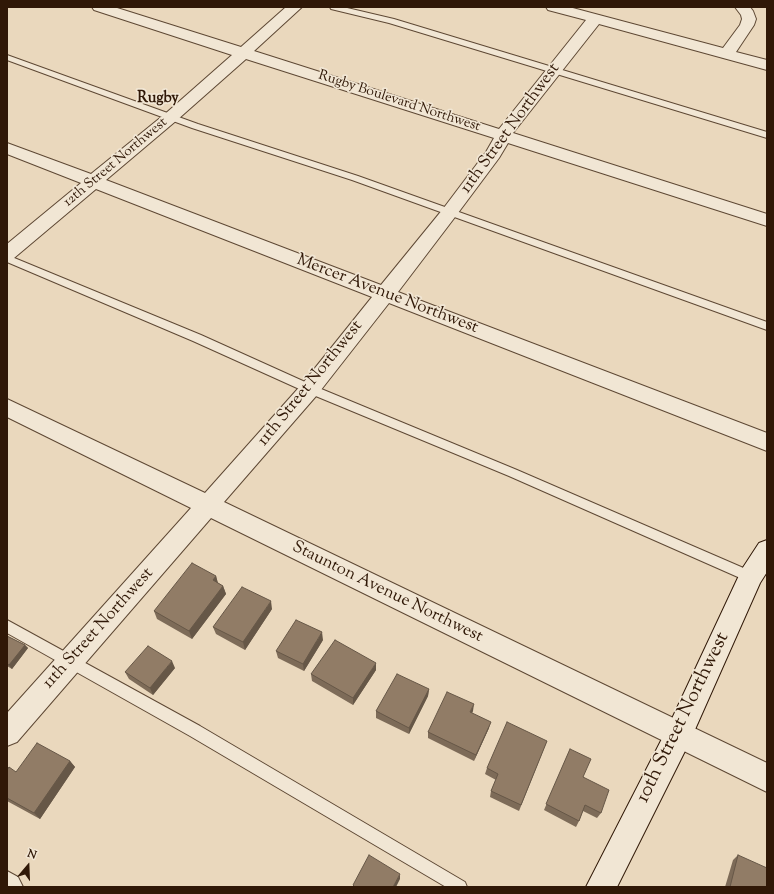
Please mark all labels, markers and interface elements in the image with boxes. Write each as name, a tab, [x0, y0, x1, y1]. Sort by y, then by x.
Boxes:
street label: 11th Street Northwest	[457, 60, 565, 198]
street label: Rugby Boulevard Northwest	[316, 68, 482, 136]
district label: Rugby	[137, 90, 179, 108]
street label: 12th Street Northwest	[61, 115, 171, 211]
street label: Mercer Avenue Northwest	[293, 251, 481, 339]
street label: 11th Street Northwest	[254, 317, 368, 451]
street label: Staunton Avenue Northwest	[288, 538, 486, 648]
street label: 11th Street Northwest	[39, 564, 159, 694]
street label: 10th Street Northwest	[632, 629, 736, 807]
north arrow	[8, 846, 48, 886]
text: N	[25, 846, 39, 864]

